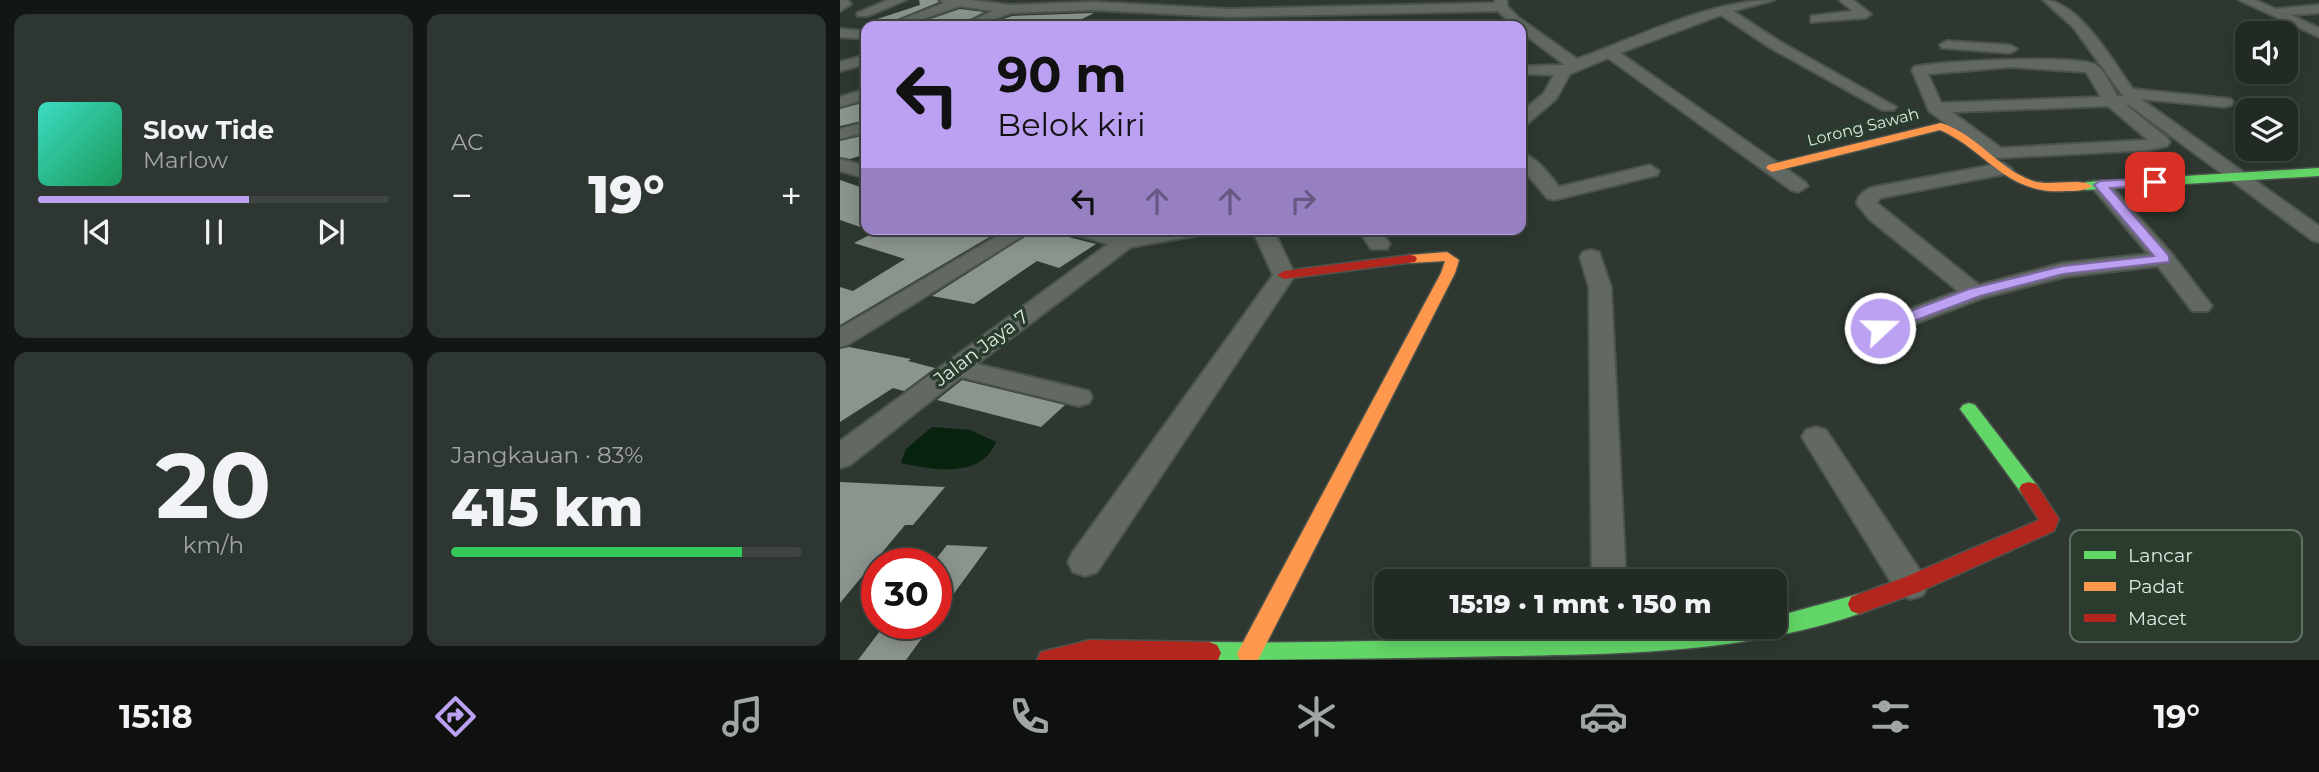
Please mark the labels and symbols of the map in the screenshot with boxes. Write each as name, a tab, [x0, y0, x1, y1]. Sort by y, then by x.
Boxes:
street label: Lorong Sawah	[1805, 104, 1921, 150]
pin	[2125, 152, 2185, 212]
position arrow	[1843, 291, 1917, 365]
street label: Jalan Jaya 7	[928, 305, 1033, 392]
legend	[2070, 530, 2302, 642]
text: Lancar	[2128, 544, 2193, 567]
speed limit sign: 30	[861, 548, 952, 639]
text: Padat	[2128, 575, 2185, 598]
text: Macet	[2128, 607, 2187, 630]

